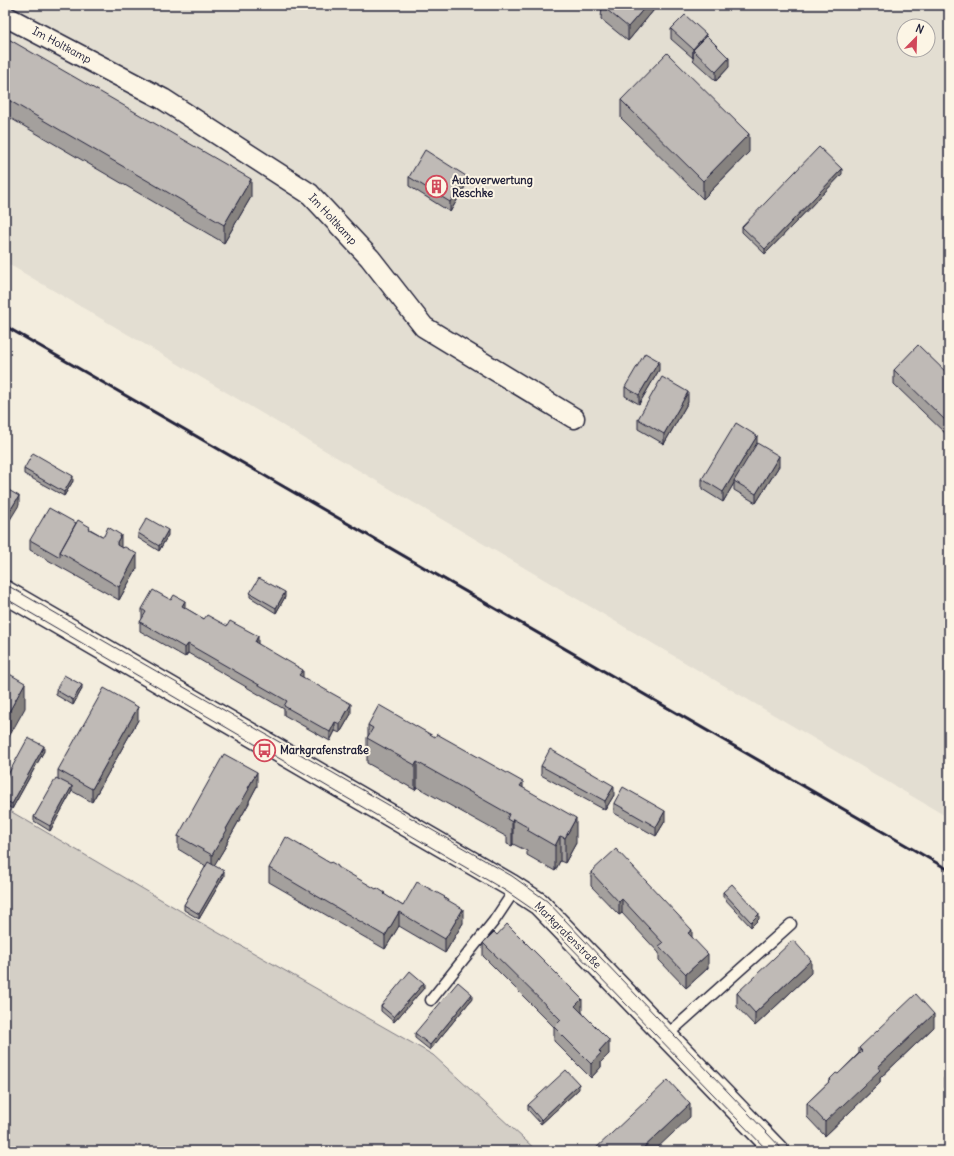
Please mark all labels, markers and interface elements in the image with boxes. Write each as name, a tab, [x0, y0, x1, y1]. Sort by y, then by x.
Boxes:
north arrow	[896, 18, 936, 58]
text: N	[914, 21, 926, 37]
street label: Im Holtkamp	[30, 24, 94, 66]
building icon: Autoverwertung Reschke	[424, 173, 450, 199]
place label: Autoverwertung Reschke	[452, 173, 533, 200]
street label: Im Holtkamp	[306, 190, 360, 248]
bus stop icon: Markgrafenstraße	[252, 737, 278, 763]
place label: Markgrafenstraße	[280, 743, 369, 758]
street label: Markgrafenstraße	[532, 899, 604, 971]

